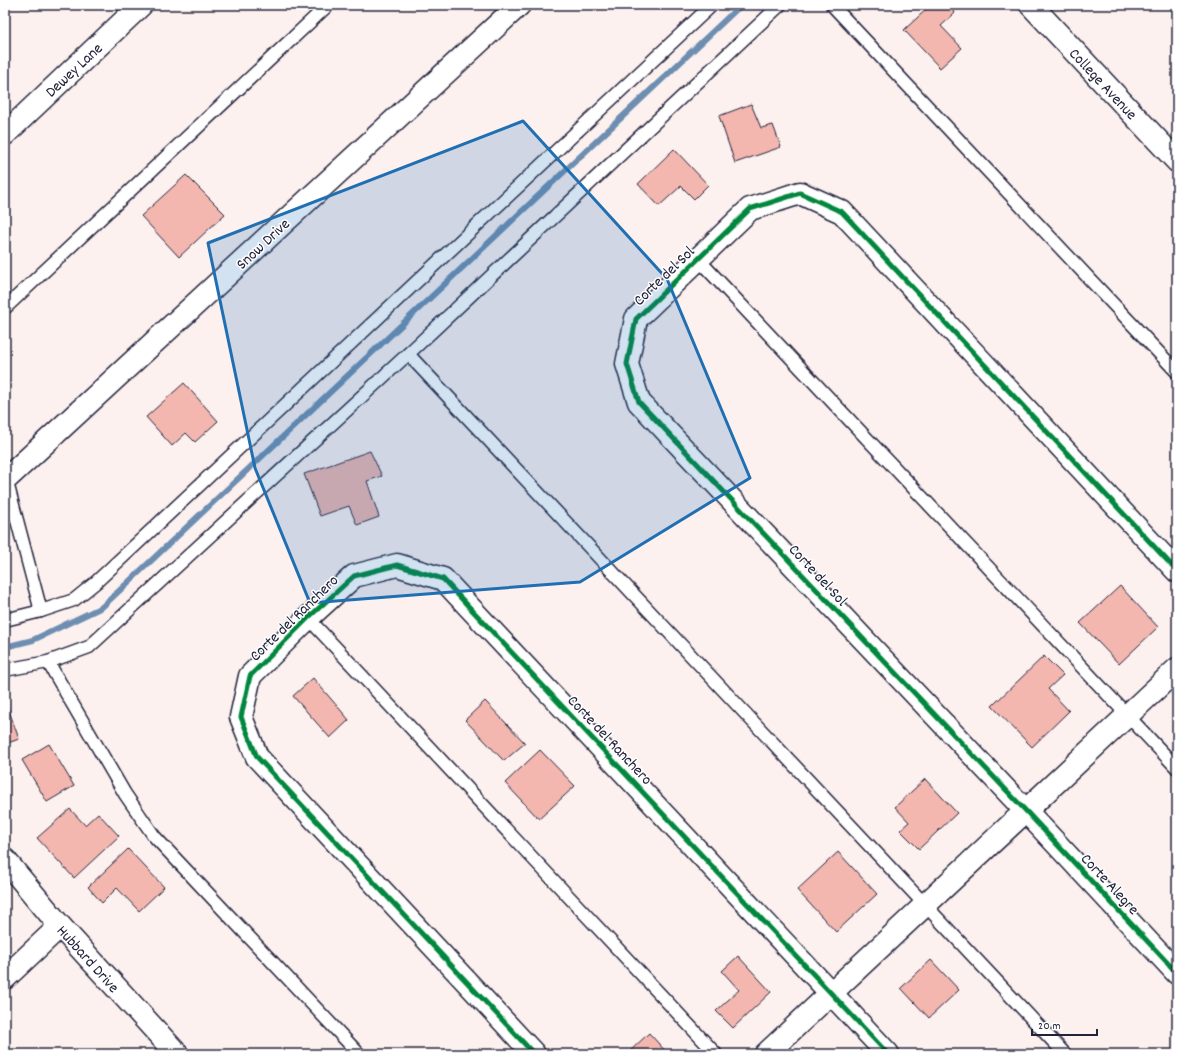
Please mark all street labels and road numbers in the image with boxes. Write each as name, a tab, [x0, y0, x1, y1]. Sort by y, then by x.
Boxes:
street label: Dewey Lane	[41, 38, 109, 104]
street label: College Avenue	[1063, 44, 1142, 126]
street label: Snow Drive	[232, 214, 296, 276]
street label: Corte del Sol	[629, 241, 701, 312]
street label: Corte del Sol	[782, 539, 852, 612]
street label: Corte del Ranchero	[245, 570, 344, 667]
street label: Corte del Ranchero	[561, 690, 657, 791]
street label: Corte Alegre	[1074, 849, 1144, 921]
street label: Hubbard Drive	[50, 921, 124, 999]

